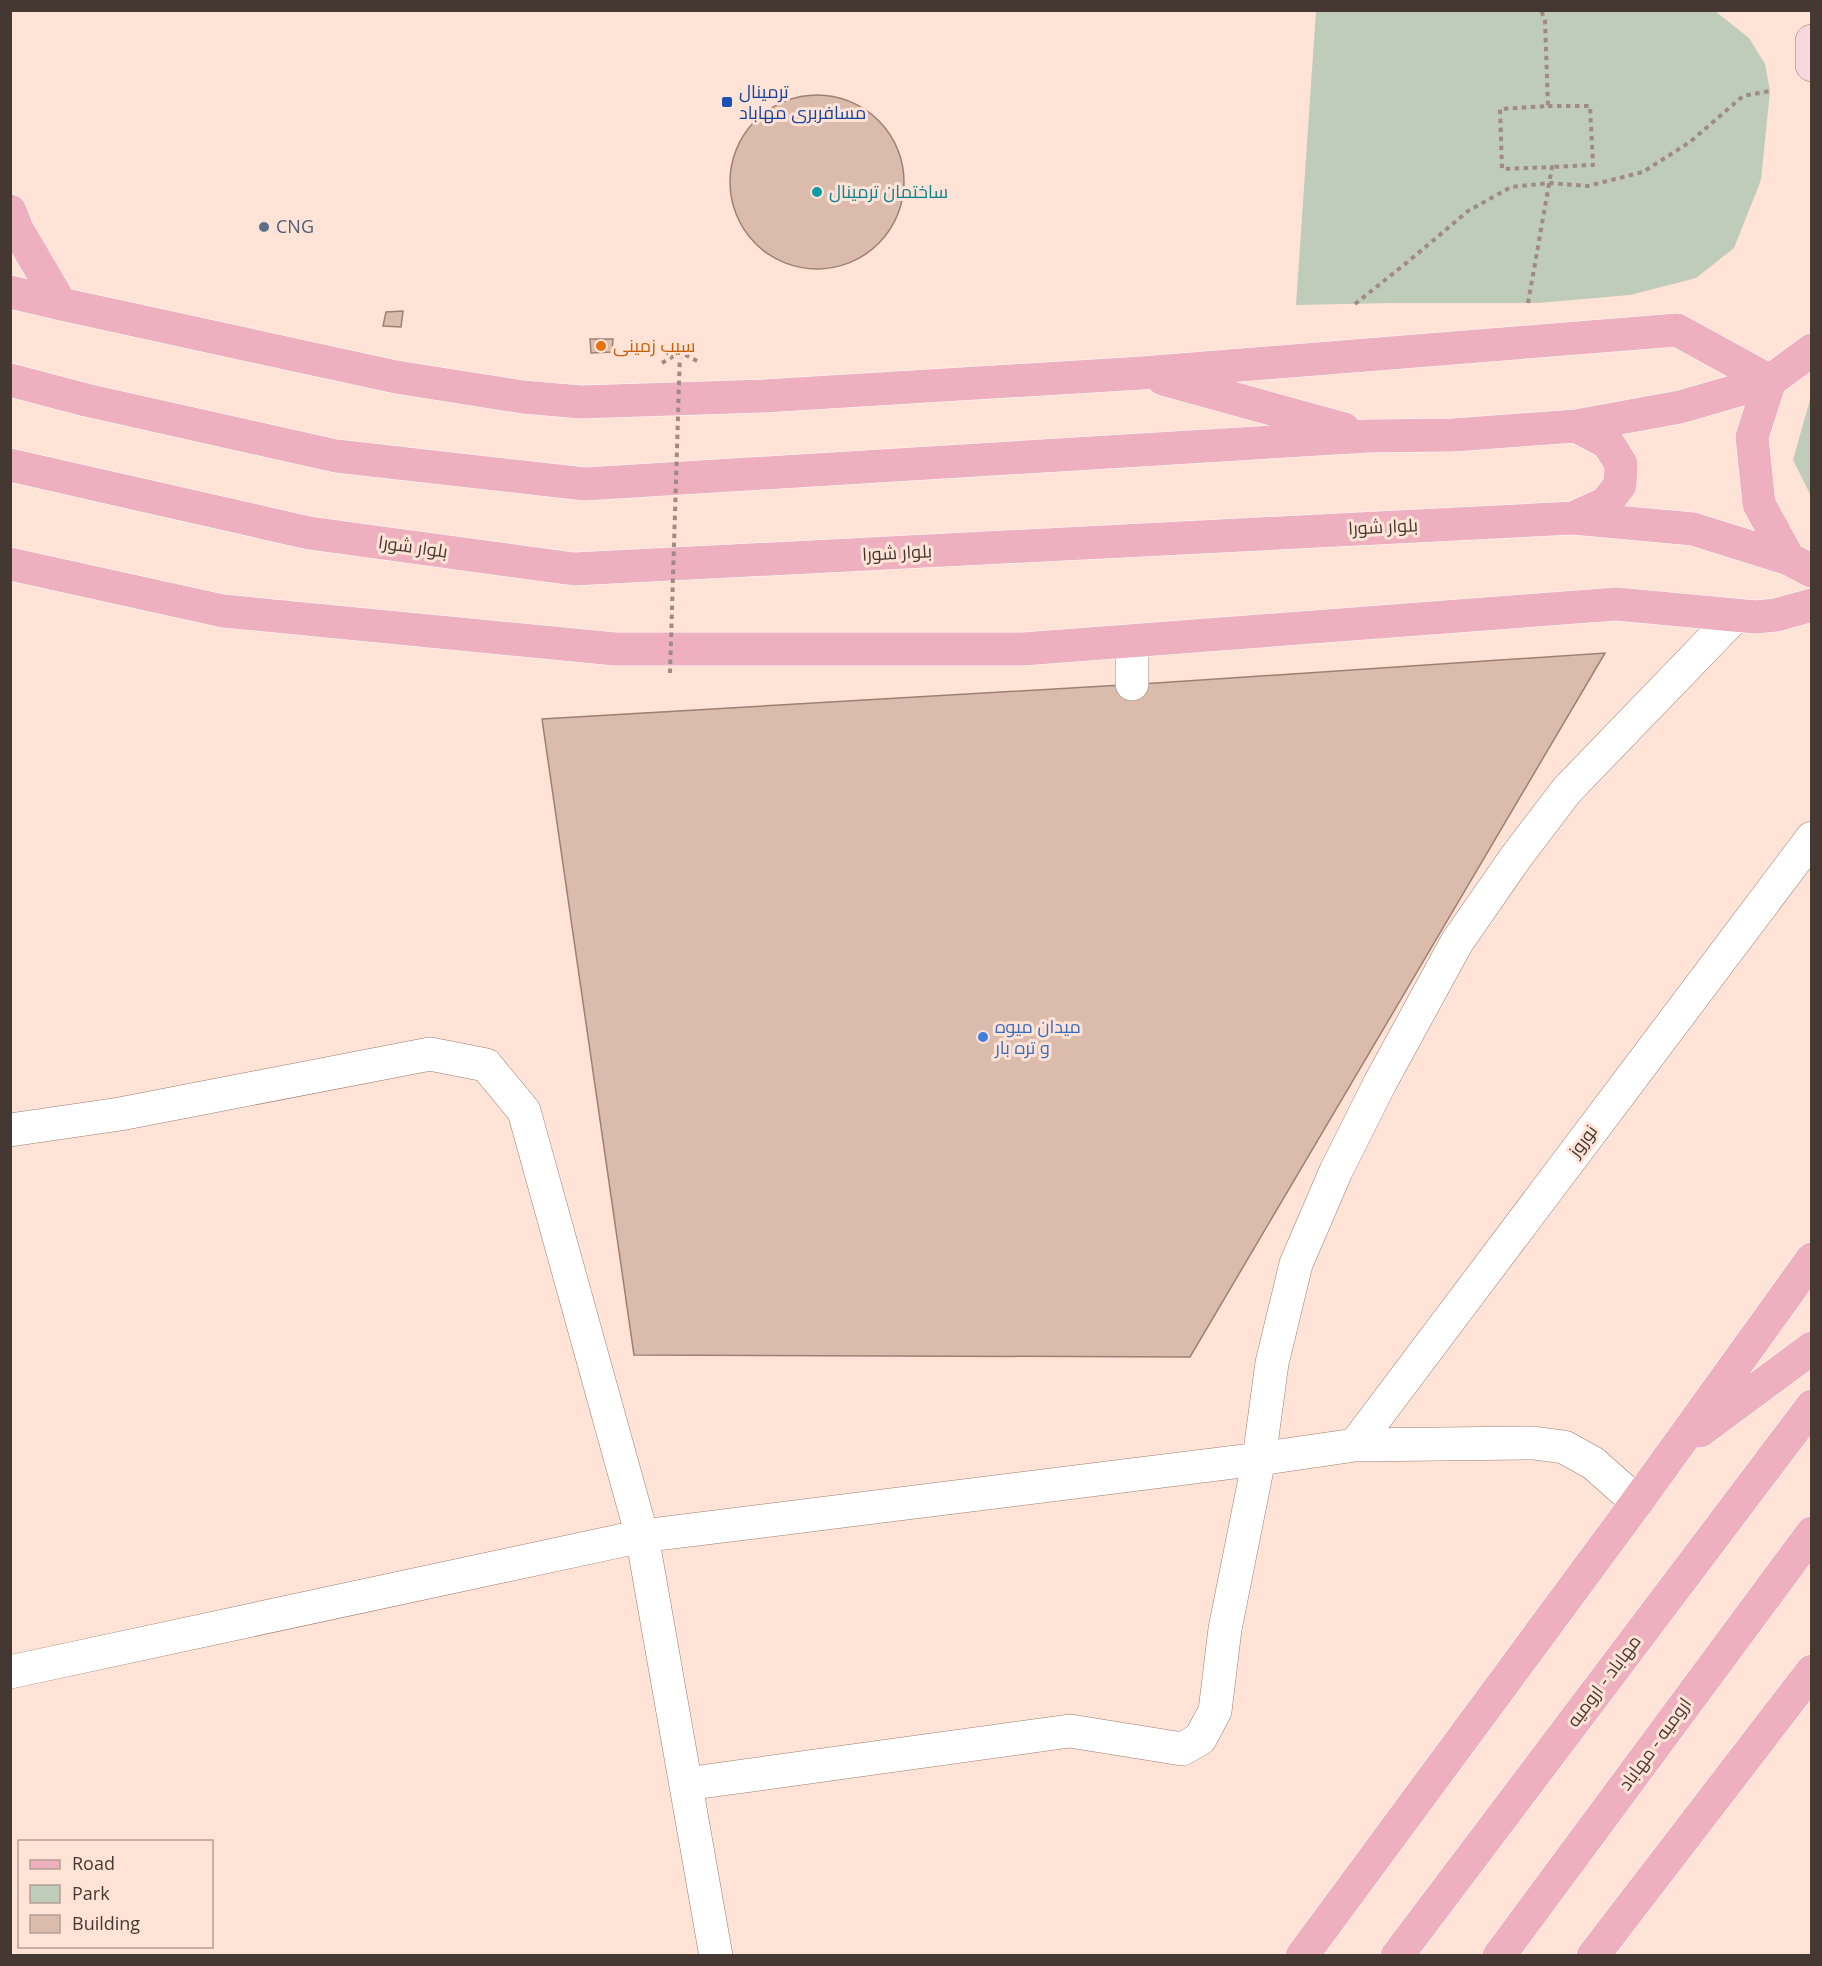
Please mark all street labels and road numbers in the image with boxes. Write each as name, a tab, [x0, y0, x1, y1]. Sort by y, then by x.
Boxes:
street label: بلوار شورا	[1347, 512, 1418, 540]
street label: بلوار شورا	[377, 529, 449, 563]
street label: بلوار شورا	[861, 538, 932, 566]
street label: نوروز	[1562, 1119, 1602, 1162]
street label: مهاباد - ارومیه	[1561, 1630, 1646, 1731]
street label: ارومیه - مهاباد	[1612, 1692, 1696, 1795]

